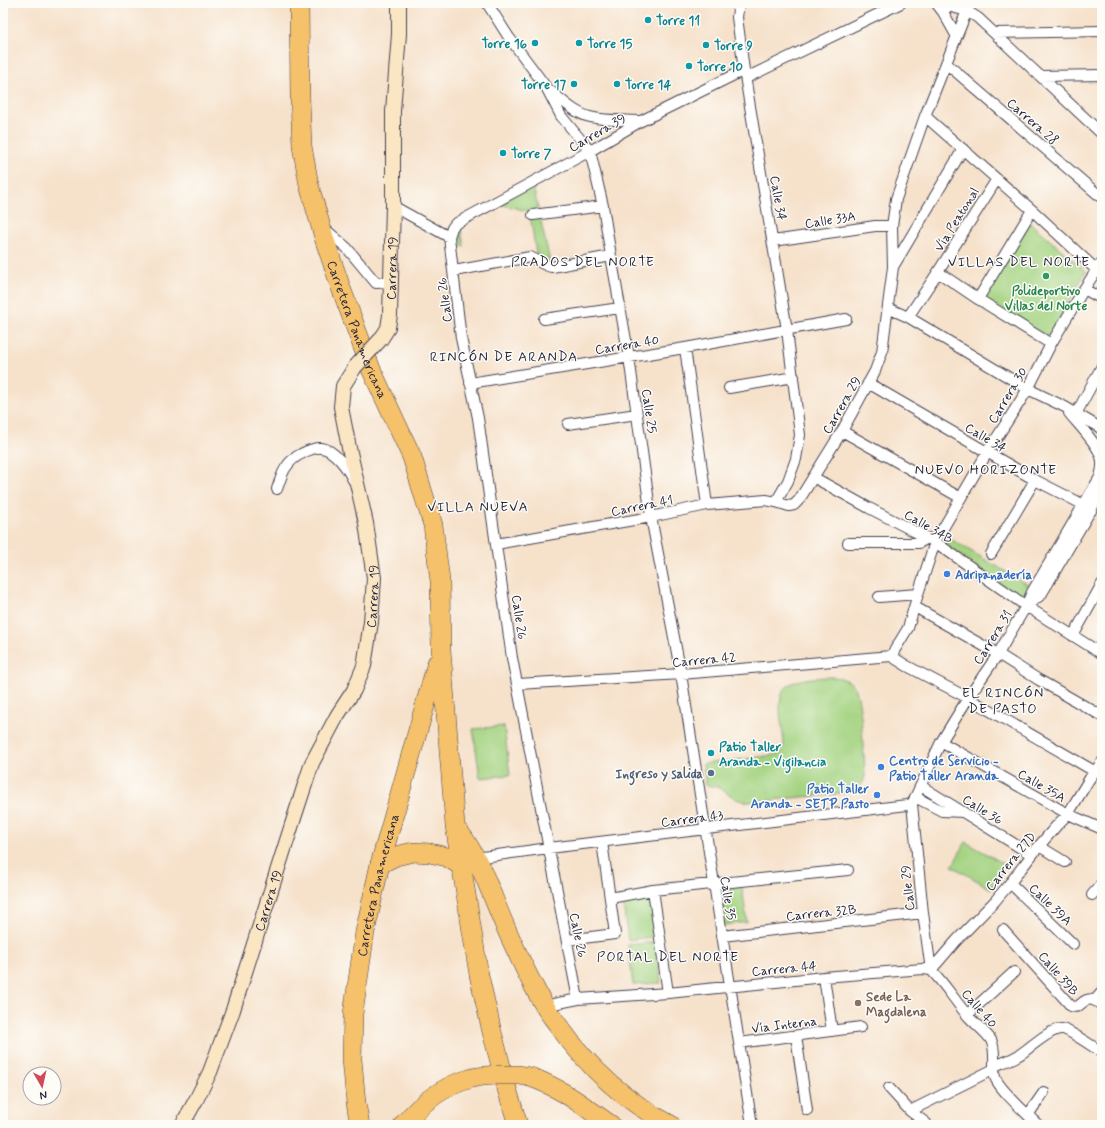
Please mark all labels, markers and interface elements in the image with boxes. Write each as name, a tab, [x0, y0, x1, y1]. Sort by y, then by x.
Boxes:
place label: Torre 11	[656, 13, 700, 30]
marker: Torre 11	[643, 15, 653, 25]
place label: Torre 16	[481, 36, 527, 53]
place label: Torre 15	[587, 36, 632, 53]
marker: Torre 16	[530, 38, 540, 48]
marker: Torre 15	[574, 38, 584, 48]
place label: Torre 9	[714, 38, 754, 55]
marker: Torre 9	[701, 40, 711, 50]
place label: Torre 10	[697, 59, 743, 76]
marker: Torre 10	[684, 61, 694, 71]
place label: Torre 17	[521, 77, 566, 94]
place label: Torre 14	[625, 77, 671, 94]
marker: Torre 17	[569, 79, 579, 89]
marker: Torre 14	[612, 79, 622, 89]
street label: Carrera 28	[1003, 95, 1061, 149]
street label: Carrera 39	[566, 110, 629, 156]
place label: Torre 7	[511, 146, 552, 163]
marker: Torre 7	[498, 148, 508, 158]
street label: Calle 34	[765, 175, 790, 222]
street label: Vía Peatonal	[931, 185, 984, 255]
street label: Calle 33A	[804, 208, 857, 233]
street label: Carrera 19	[383, 236, 402, 300]
district label: PRADOS DEL NORTE	[511, 253, 655, 271]
district label: VILLAS DEL NORTE	[948, 253, 1090, 271]
street label: Carretera Panamericana	[322, 259, 391, 402]
marker: Polideportivo Villas del Norte	[1041, 271, 1051, 281]
street label: Calle 26	[434, 276, 457, 323]
place label: Polideportivo Villas del Norte	[1005, 283, 1087, 315]
street label: Carrera 40	[594, 332, 660, 359]
district label: RINCÓN DE ARANDA	[430, 348, 578, 366]
street label: Carrera 30	[985, 364, 1032, 427]
street label: Carrera 29	[819, 374, 866, 438]
street label: Calle 25	[637, 388, 660, 435]
street label: Calle 34	[961, 420, 1009, 457]
district label: NUEVO HORIZONTE	[915, 461, 1057, 479]
street label: Carrera 41	[610, 492, 675, 521]
district label: VILLA NUEVA	[427, 498, 529, 516]
street label: Calle 34B	[901, 507, 956, 548]
street label: Carrera 19	[363, 563, 384, 629]
place label: Adripanadería	[955, 567, 1032, 584]
marker: Adripanadería	[942, 569, 952, 579]
street label: Calle 26	[507, 594, 530, 641]
street label: Carrera 31	[970, 607, 1017, 668]
street label: Carrera 42	[671, 649, 737, 672]
district label: EL RINCÓN DE PASTO	[962, 684, 1044, 718]
place label: Patio Taller Aranda - Vigilancia	[719, 739, 826, 774]
marker: Patio Taller Aranda - Vigilancia	[706, 748, 716, 758]
place label: Centro de Servicio - Patio Taller Aranda	[889, 753, 1000, 785]
marker: Centro de Servicio - Patio Taller Aranda	[876, 762, 886, 772]
place label: Ingreso y salida	[616, 766, 703, 786]
street label: Calle 35A	[1014, 766, 1068, 807]
marker: Ingreso y salida	[706, 768, 716, 778]
place label: Patio Taller Aranda - SETP Pasto	[751, 781, 870, 813]
marker: Patio Taller Aranda - SETP Pasto	[872, 790, 882, 800]
street label: Calle 36	[959, 791, 1006, 829]
street label: Carrera 43	[660, 807, 725, 832]
street label: Carretera Panamericana	[355, 812, 404, 958]
street label: Carrera 27D	[982, 829, 1040, 895]
street label: Calle 29	[898, 864, 919, 911]
street label: Carrera 19	[252, 868, 287, 934]
street label: Calle 35	[716, 875, 739, 921]
street label: Calle 39A	[1025, 880, 1075, 930]
street label: Carrera 32B	[785, 901, 857, 926]
street label: Calle 26	[565, 912, 590, 959]
district label: PORTAL DEL NORTE	[597, 948, 739, 966]
street label: Calle 39B	[1034, 948, 1082, 1000]
street label: Carrera 44	[751, 958, 817, 981]
street label: Calle 40	[957, 986, 1001, 1032]
place label: Sede La Magdalena	[866, 989, 927, 1024]
marker: Sede La Magdalena	[853, 998, 863, 1008]
street label: Vía Interna	[750, 1013, 818, 1038]
north arrow	[22, 1066, 62, 1106]
text: N	[39, 1087, 48, 1102]

